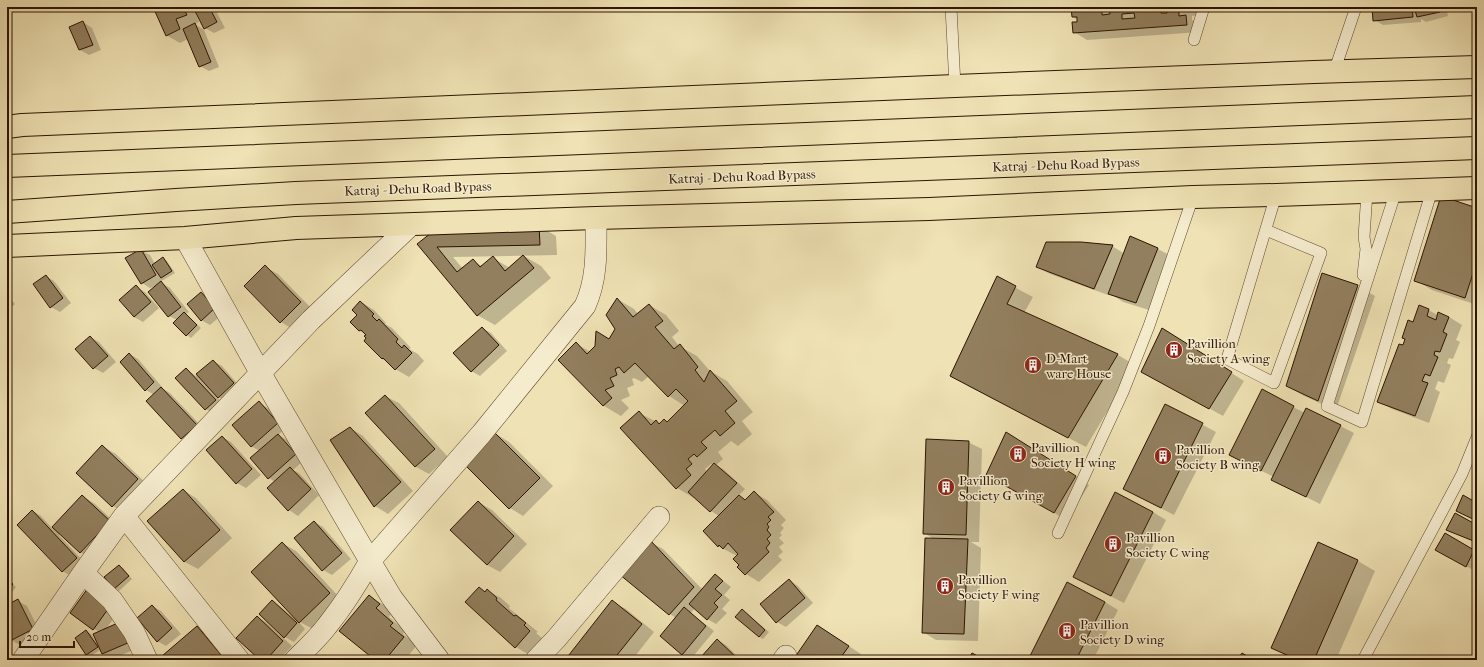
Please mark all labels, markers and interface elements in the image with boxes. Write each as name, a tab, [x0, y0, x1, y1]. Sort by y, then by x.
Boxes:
street label: Katraj - Dehu Road Bypass	[992, 154, 1140, 175]
street label: Katraj - Dehu Road Bypass	[668, 166, 816, 187]
street label: Katraj - Dehu Road Bypass	[344, 178, 492, 199]
place label: Pavillion Society A wing	[1187, 336, 1271, 366]
building icon: Pavillion Society A wing	[1164, 340, 1184, 360]
place label: D-Mart ware House	[1045, 351, 1112, 381]
building icon: D-Mart ware House	[1023, 355, 1043, 375]
place label: Pavillion Society H wing	[1031, 440, 1117, 470]
place label: Pavillion Society B wing	[1176, 442, 1260, 472]
building icon: Pavillion Society H wing	[1008, 444, 1028, 464]
building icon: Pavillion Society B wing	[1153, 446, 1173, 466]
place label: Pavillion Society G wing	[959, 473, 1044, 503]
building icon: Pavillion Society G wing	[936, 477, 956, 497]
place label: Pavillion Society C wing	[1126, 530, 1210, 560]
building icon: Pavillion Society C wing	[1103, 534, 1123, 554]
place label: Pavillion Society F wing	[958, 572, 1040, 602]
building icon: Pavillion Society F wing	[935, 576, 955, 596]
place label: Pavillion Society D wing	[1080, 617, 1165, 647]
building icon: Pavillion Society D wing	[1057, 621, 1077, 641]
scale bar	[20, 623, 74, 649]
text: 20 m	[26, 630, 51, 644]

